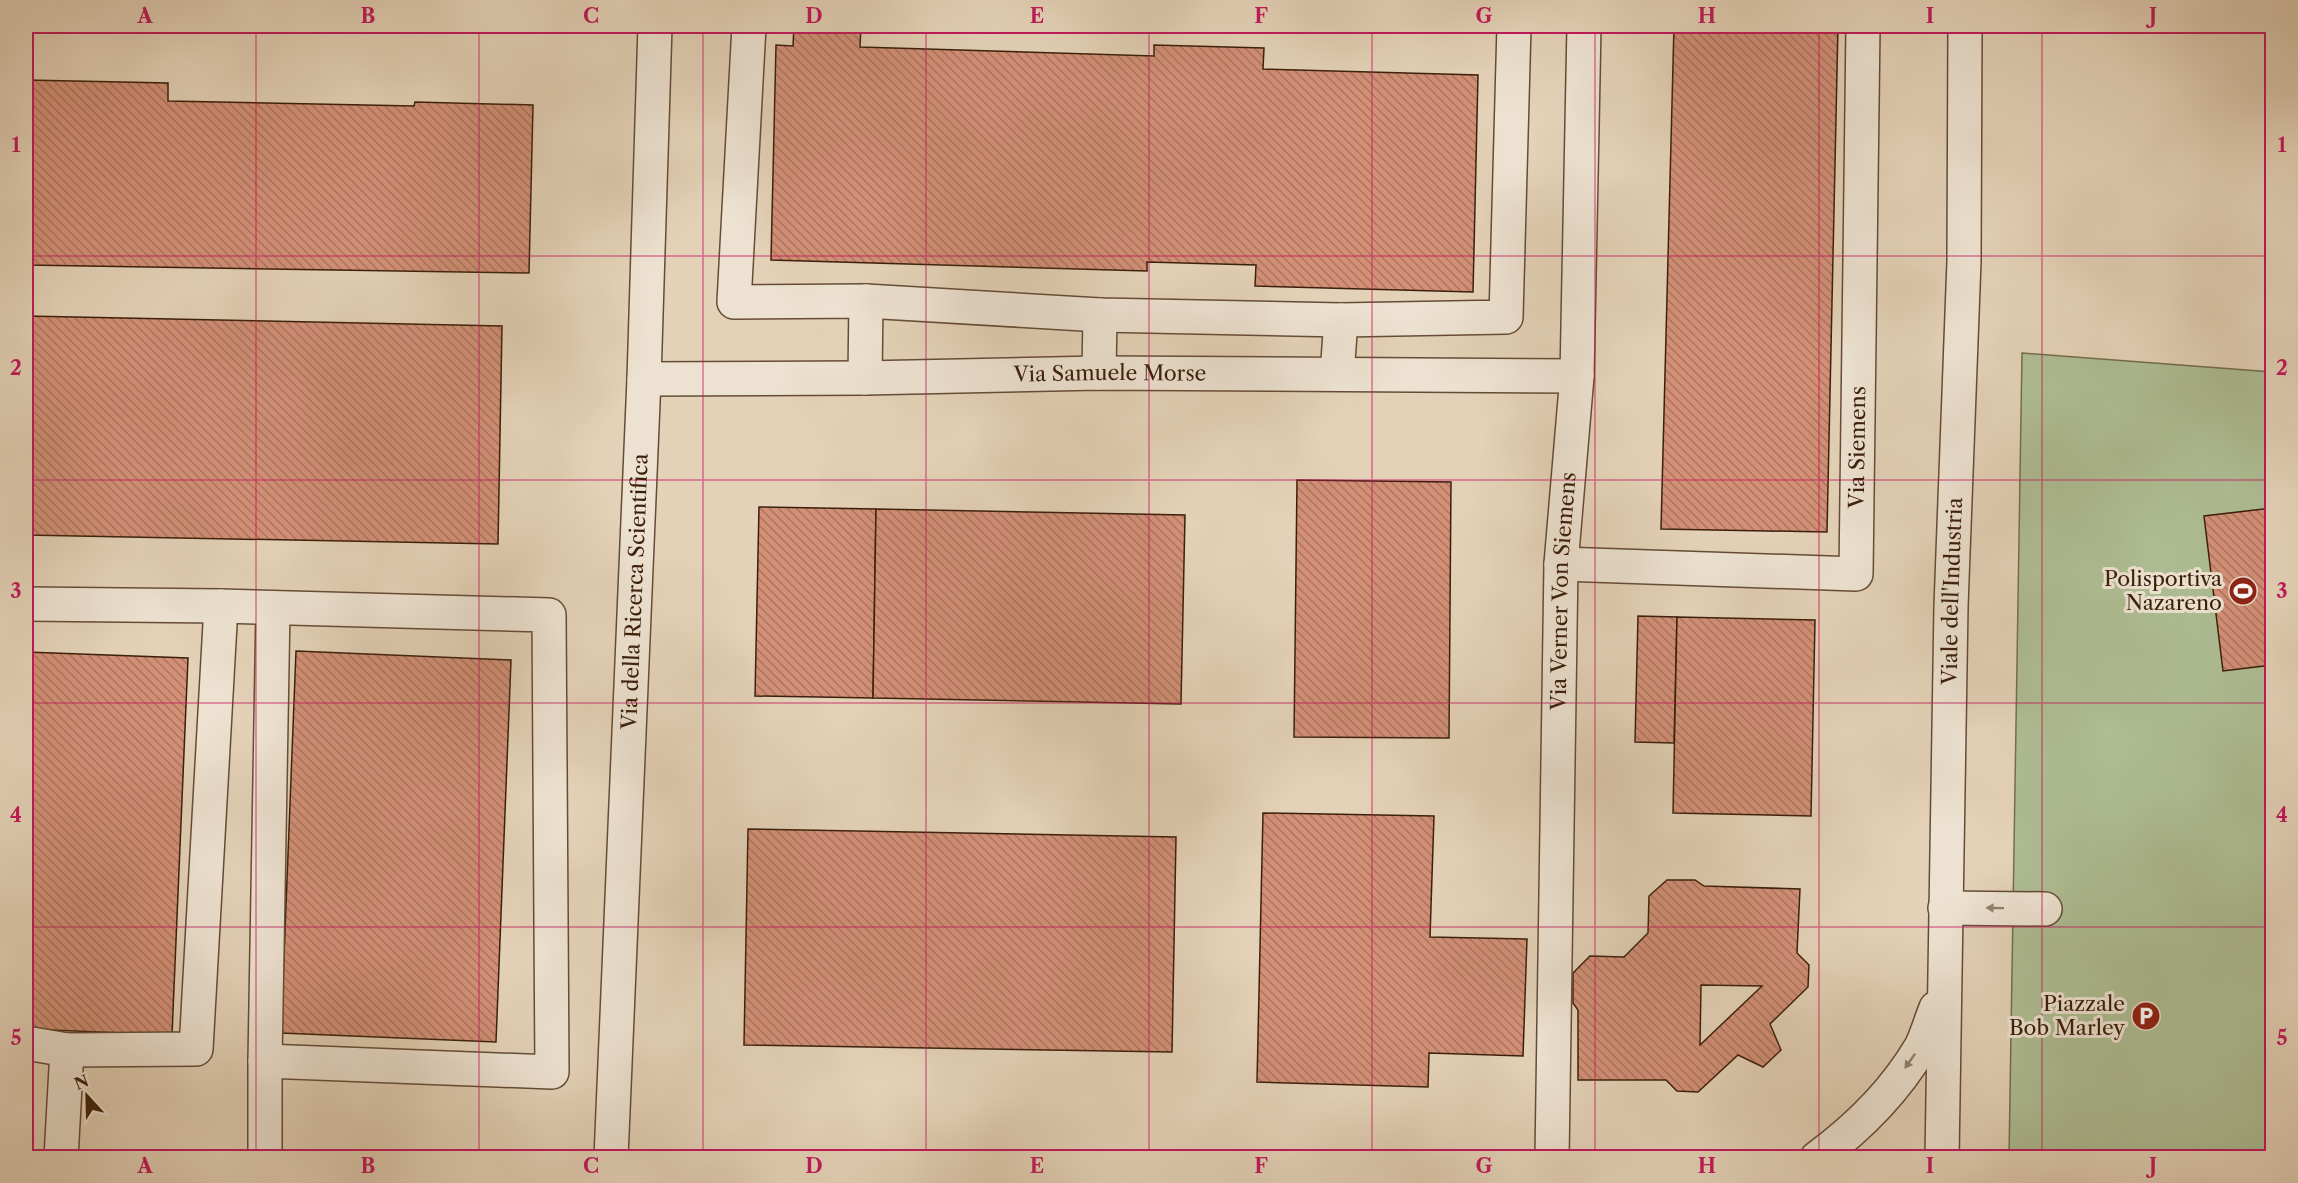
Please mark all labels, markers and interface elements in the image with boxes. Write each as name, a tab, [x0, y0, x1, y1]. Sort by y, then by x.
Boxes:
text: A	[136, 4, 153, 28]
text: B	[361, 4, 376, 28]
text: C	[583, 4, 599, 28]
text: D	[805, 4, 823, 28]
text: E	[1030, 4, 1044, 28]
text: F	[1254, 4, 1268, 28]
text: G	[1476, 4, 1493, 28]
text: H	[1698, 4, 1716, 28]
text: I	[1926, 4, 1934, 28]
text: J	[2145, 4, 2157, 28]
text: 1	[12, 133, 21, 157]
text: 1	[2278, 133, 2287, 157]
text: 2	[10, 356, 22, 380]
text: 2	[2276, 356, 2288, 380]
street label: Via Samuele Morse	[1012, 360, 1206, 387]
street label: Via Siemens	[1844, 386, 1870, 510]
street label: Via della Ricerca Scientifica	[616, 452, 653, 731]
street label: Via Verner Von Siemens	[1546, 471, 1581, 712]
street label: Viale dell'Industria	[1937, 496, 1967, 686]
place label: Polisportiva Nazareno	[2104, 566, 2223, 615]
sports icon: Polisportiva Nazareno	[2227, 575, 2259, 607]
text: 3	[10, 579, 22, 603]
text: 3	[2276, 579, 2288, 603]
text: 4	[10, 803, 22, 827]
text: 4	[2276, 803, 2288, 827]
one-way arrow	[1986, 903, 2005, 913]
place label: Piazzale Bob Marley	[2009, 991, 2125, 1040]
parking icon: Piazzale Bob Marley	[2130, 1000, 2162, 1032]
text: 5	[10, 1026, 22, 1050]
text: 5	[2276, 1026, 2288, 1050]
one-way arrow	[1904, 1053, 1916, 1069]
north arrow	[57, 1066, 117, 1126]
text: N	[71, 1070, 92, 1094]
text: A	[136, 1154, 153, 1178]
text: B	[361, 1154, 376, 1178]
text: C	[583, 1154, 599, 1178]
text: D	[805, 1154, 823, 1178]
text: E	[1030, 1154, 1044, 1178]
text: F	[1254, 1154, 1268, 1178]
text: G	[1476, 1154, 1493, 1178]
text: H	[1698, 1154, 1716, 1178]
text: I	[1926, 1154, 1934, 1178]
text: J	[2145, 1154, 2157, 1178]

